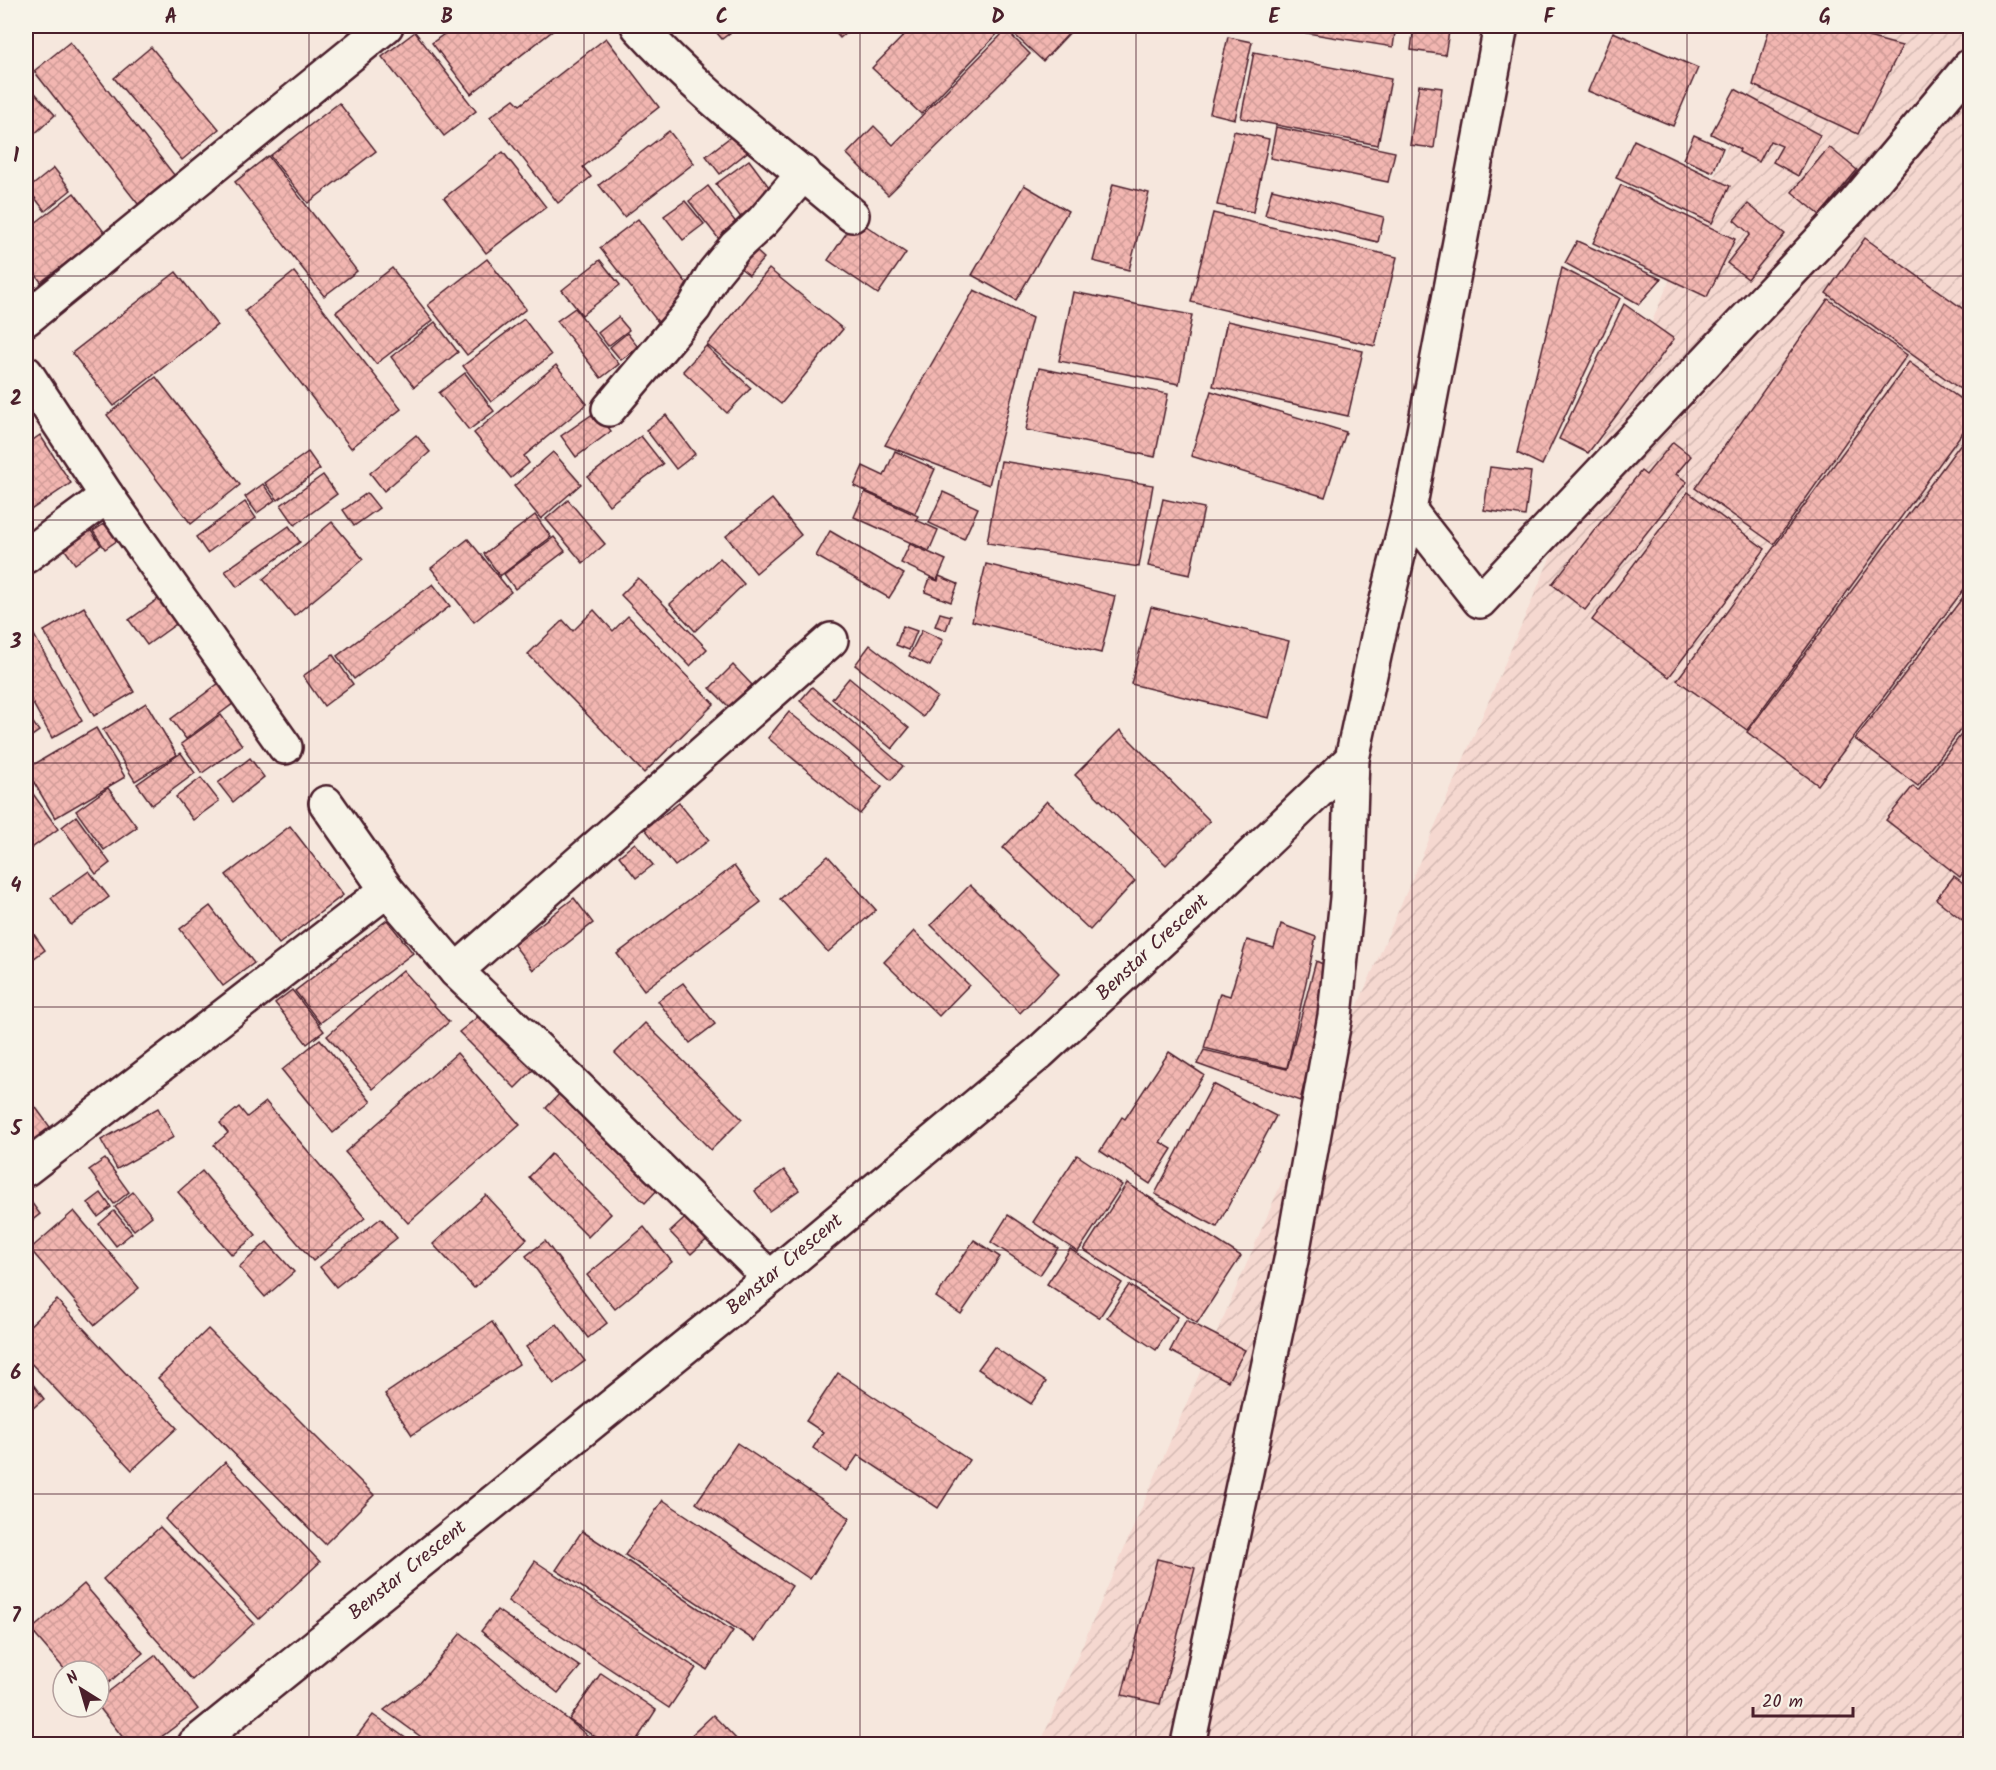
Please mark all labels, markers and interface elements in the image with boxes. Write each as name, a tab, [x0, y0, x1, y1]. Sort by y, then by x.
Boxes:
text: A	[165, 2, 177, 34]
text: B	[441, 2, 453, 34]
text: C	[716, 2, 728, 34]
text: D	[991, 2, 1005, 34]
text: E	[1268, 2, 1280, 34]
text: F	[1544, 2, 1556, 34]
text: G	[1819, 2, 1831, 34]
text: 1	[13, 141, 19, 173]
text: 2	[10, 384, 22, 416]
text: 3	[10, 627, 22, 659]
text: 4	[11, 871, 22, 903]
street label: Benstar Crescent	[1089, 887, 1217, 1009]
text: 5	[10, 1114, 23, 1146]
street label: Benstar Crescent	[719, 1206, 851, 1324]
text: 6	[11, 1358, 22, 1390]
street label: Benstar Crescent	[342, 1513, 475, 1629]
text: 7	[11, 1601, 21, 1633]
north arrow	[51, 1659, 111, 1719]
text: N	[61, 1665, 84, 1691]
scale bar	[1753, 1680, 1854, 1718]
text: 20 m	[1762, 1688, 1803, 1717]

